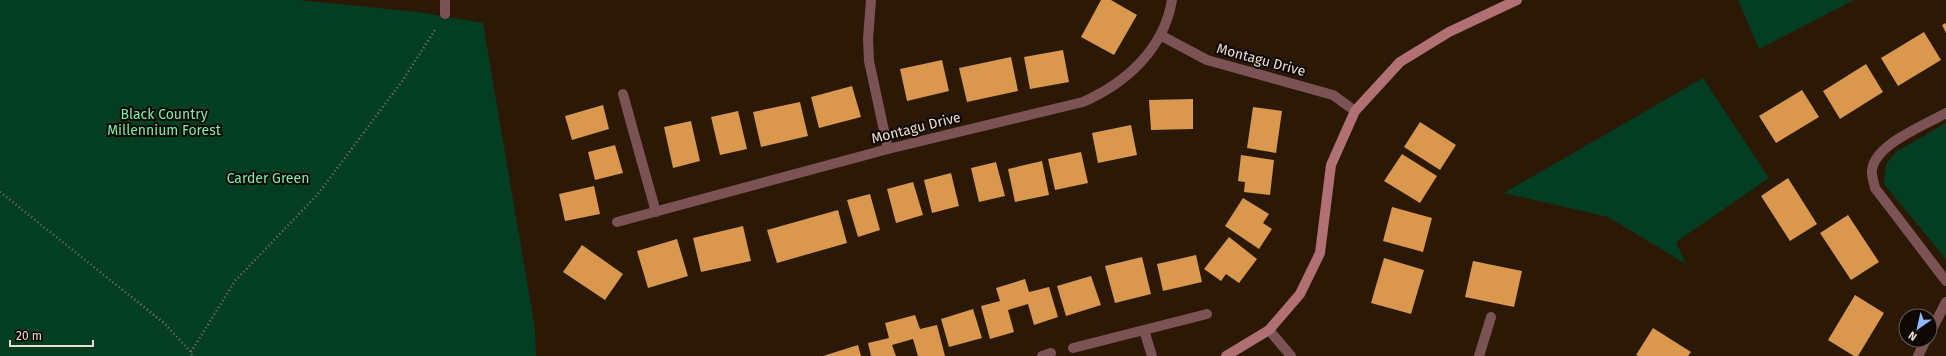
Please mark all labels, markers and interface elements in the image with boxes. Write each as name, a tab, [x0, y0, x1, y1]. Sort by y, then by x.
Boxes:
street label: Montagu Drive	[1215, 40, 1307, 80]
park label: Black Country Millennium Forest	[107, 106, 222, 139]
street label: Montagu Drive	[870, 109, 962, 147]
park label: Carder Green	[227, 170, 309, 187]
north arrow	[1898, 308, 1938, 348]
scale bar	[10, 322, 93, 348]
text: N	[1906, 328, 1919, 343]
text: 20 m	[16, 329, 42, 343]

